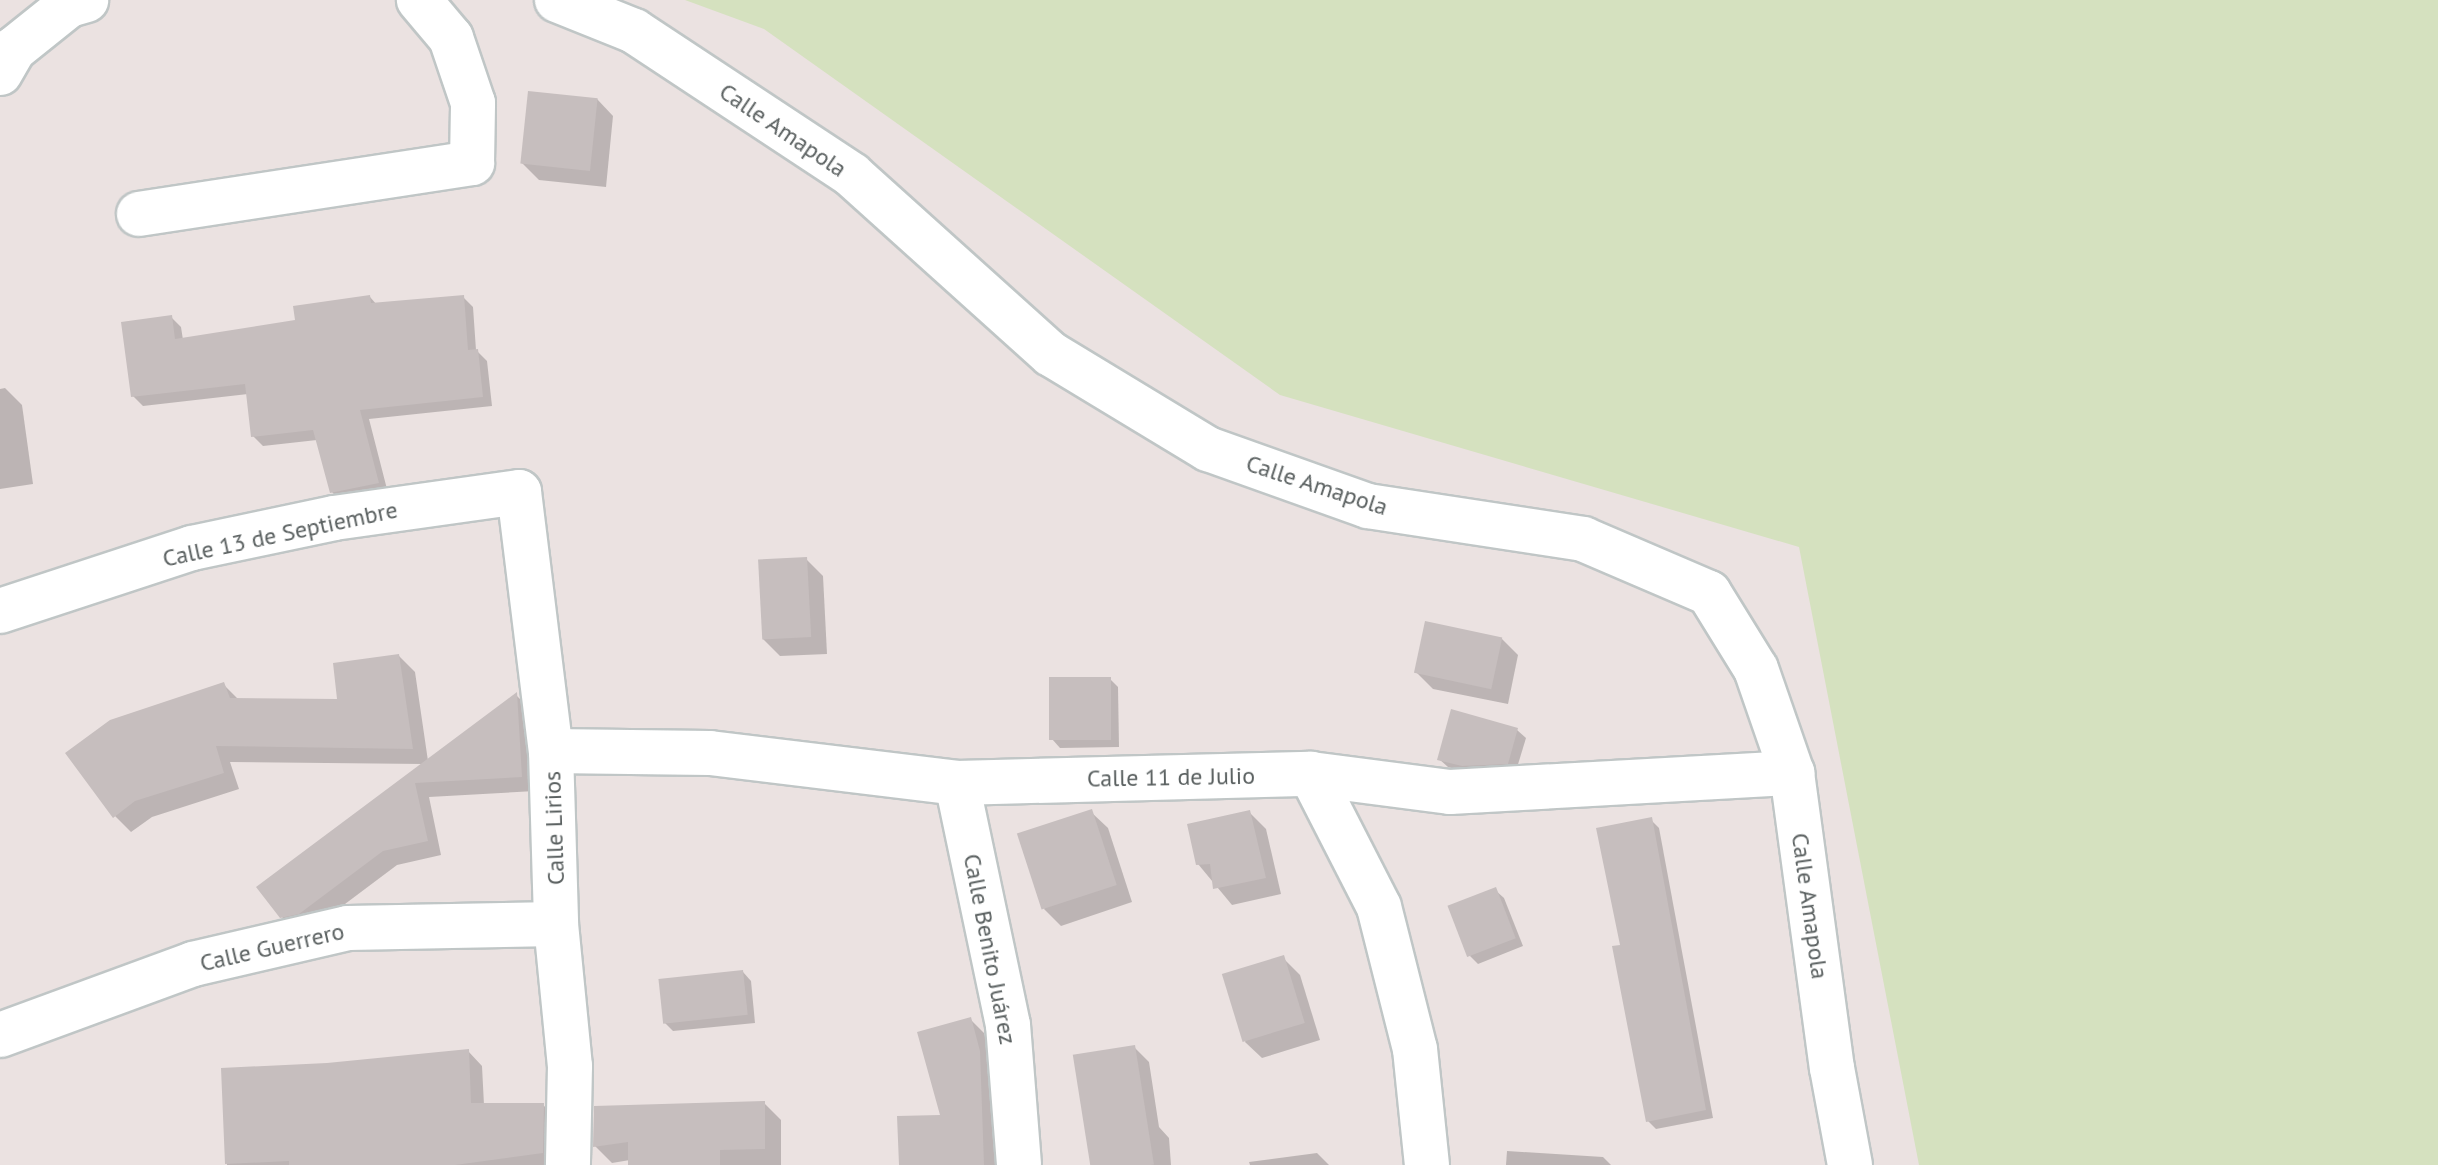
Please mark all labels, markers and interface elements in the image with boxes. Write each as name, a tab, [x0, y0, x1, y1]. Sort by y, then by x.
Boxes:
street label: Calle Amapola	[714, 77, 852, 183]
street label: Calle Amapola	[1242, 448, 1392, 522]
street label: Calle 13 de Septiembre	[160, 495, 400, 573]
street label: Calle 11 de Julio	[1087, 761, 1255, 793]
street label: Calle Lirios	[538, 770, 570, 886]
street label: Calle Amapola	[1785, 831, 1835, 981]
street label: Calle Benito Juárez	[957, 851, 1023, 1047]
street label: Calle Guerrero	[197, 916, 347, 978]

